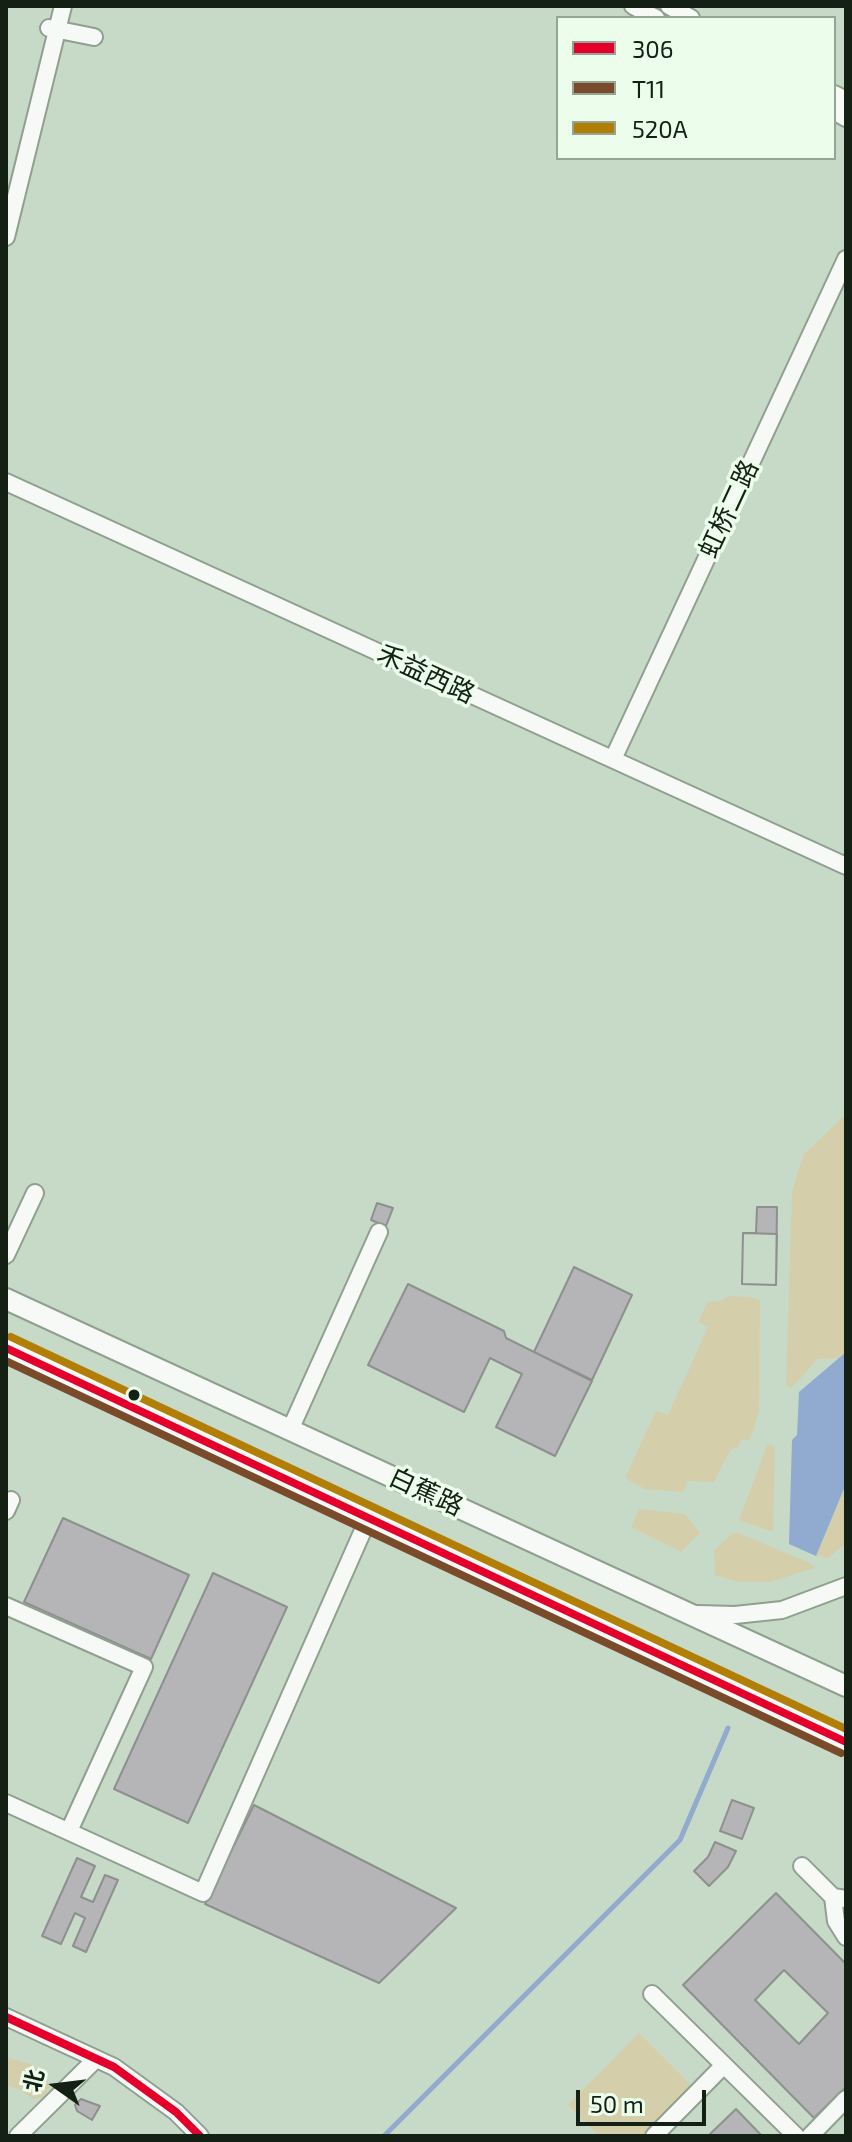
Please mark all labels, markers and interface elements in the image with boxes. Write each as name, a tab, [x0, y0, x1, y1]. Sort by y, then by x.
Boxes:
legend	[556, 16, 836, 160]
text: 306	[632, 34, 674, 63]
text: T11	[632, 74, 665, 103]
text: 520A	[632, 114, 688, 143]
street label: 虹桥二路	[693, 455, 765, 563]
street label: 禾益西路	[372, 638, 480, 710]
unlabelled marker	[126, 1387, 142, 1403]
street label: 白蕉路	[384, 1461, 468, 1523]
north arrow	[16, 2046, 96, 2126]
text: 北	[17, 2066, 48, 2094]
scale bar	[580, 2074, 710, 2124]
text: 50 m	[590, 2089, 644, 2118]

